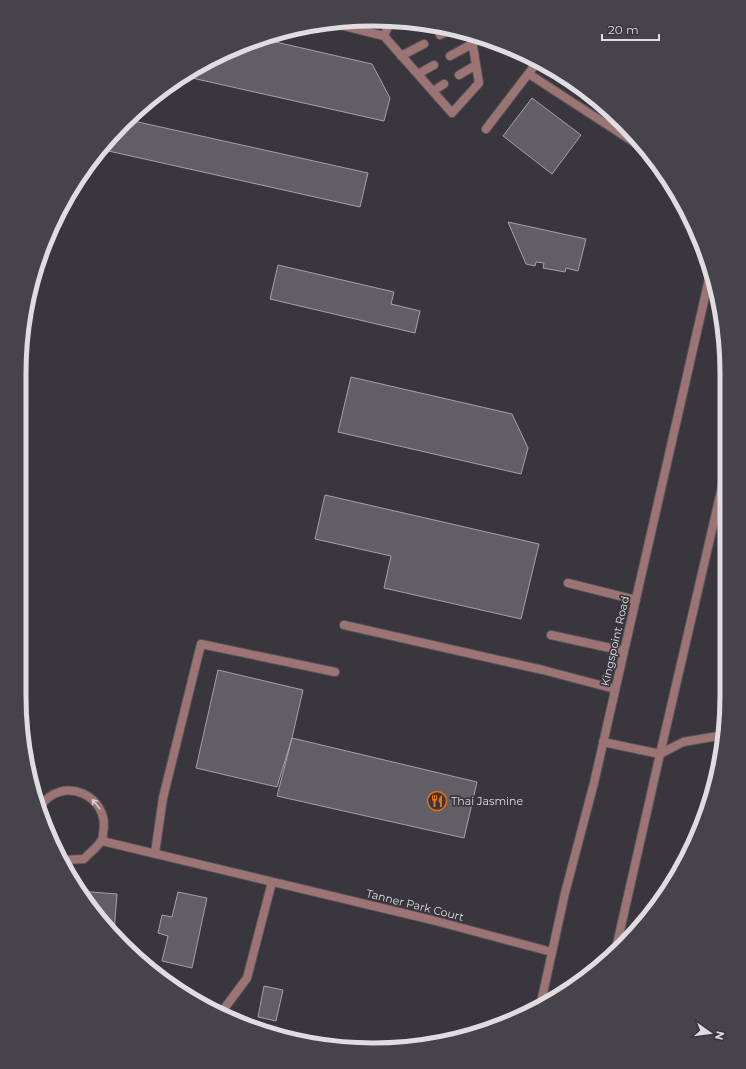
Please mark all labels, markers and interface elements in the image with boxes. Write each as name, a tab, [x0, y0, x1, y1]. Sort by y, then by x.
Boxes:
scale bar	[602, 16, 659, 42]
text: 20 m	[608, 22, 639, 37]
street label: Kingspoint Road	[598, 595, 632, 687]
restaurant icon: Thai Jasmine	[426, 790, 448, 812]
place label: Thai Jasmine	[451, 794, 524, 808]
one-way arrow	[92, 799, 101, 810]
street label: Tanner Park Court	[365, 886, 466, 924]
north arrow	[690, 1013, 730, 1053]
text: N	[712, 1029, 728, 1041]

